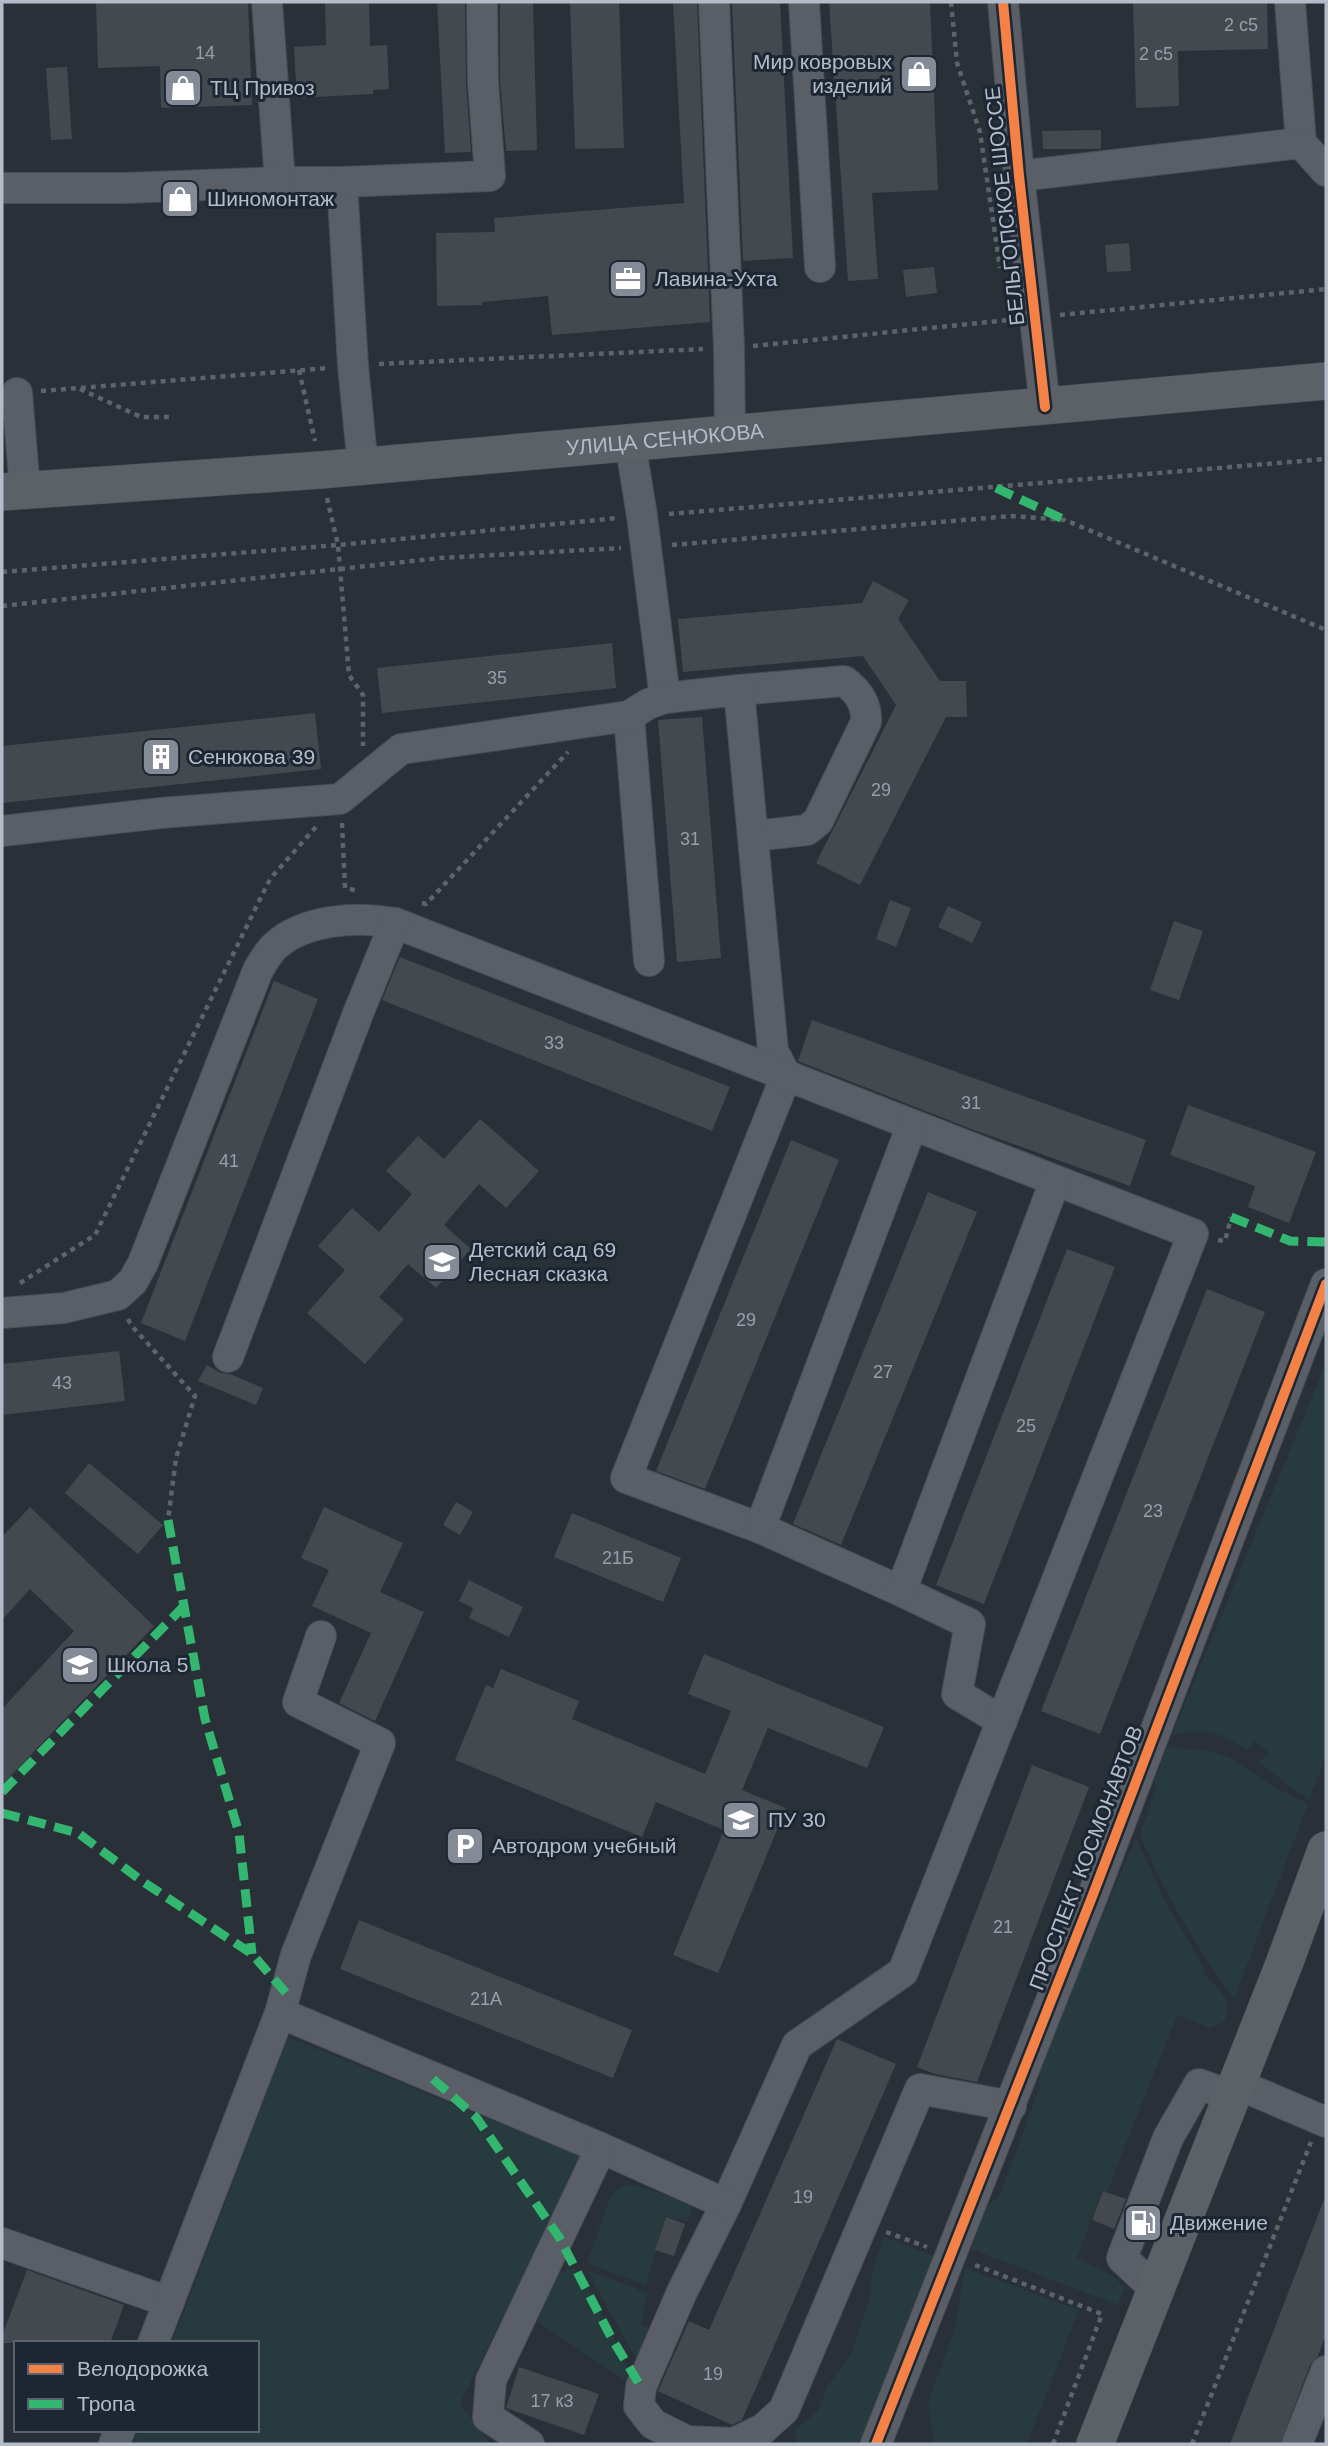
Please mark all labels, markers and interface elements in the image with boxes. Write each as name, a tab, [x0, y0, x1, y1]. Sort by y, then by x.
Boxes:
house number: 2 с5	[1224, 15, 1258, 35]
house number: 14	[195, 43, 215, 63]
house number: 2 с5	[1139, 44, 1173, 64]
place label: Мир ковровых изделий	[753, 50, 892, 97]
shop icon: Мир ковровых изделий	[898, 53, 940, 95]
shop icon: ТЦ Привоз	[162, 67, 204, 109]
place label: ТЦ Привоз	[210, 76, 315, 99]
street label: БЕЛЬГОПСКОЕ ШОССЕ	[981, 85, 1028, 327]
shop icon: Шиномонтаж	[159, 178, 201, 220]
place label: Шиномонтаж	[207, 187, 334, 210]
office icon: Лавина-Ухта	[607, 258, 649, 300]
place label: Лавина-Ухта	[655, 267, 778, 290]
street label: УЛИЦА СЕНЮКОВА	[565, 419, 765, 459]
house number: 35	[487, 668, 507, 688]
building icon: Сенюкова 39	[140, 736, 182, 778]
place label: Сенюкова 39	[188, 745, 315, 768]
house number: 29	[871, 780, 891, 800]
house number: 31	[680, 829, 700, 849]
house number: 33	[544, 1033, 564, 1053]
house number: 31	[961, 1093, 981, 1113]
house number: 41	[219, 1151, 239, 1171]
place label: Детский сад 69 Лесная сказка	[469, 1238, 616, 1285]
school or university icon: Детский сад 69 Лесная сказка	[421, 1241, 463, 1283]
house number: 29	[736, 1310, 756, 1330]
house number: 27	[873, 1362, 893, 1382]
house number: 43	[52, 1373, 72, 1393]
house number: 25	[1016, 1416, 1036, 1436]
house number: 23	[1143, 1501, 1163, 1521]
house number: 21Б	[602, 1548, 634, 1568]
school or university icon: Школа 5	[59, 1644, 101, 1686]
place label: Школа 5	[107, 1653, 188, 1676]
street label: ПРОСПЕКТ КОСМОНАВТОВ	[1024, 1722, 1147, 1993]
school or university icon: ПУ 30	[720, 1799, 762, 1841]
place label: ПУ 30	[768, 1808, 826, 1831]
parking icon: Автодром учебный	[444, 1825, 486, 1867]
place label: Автодром учебный	[492, 1834, 677, 1857]
house number: 21	[993, 1917, 1013, 1937]
house number: 21А	[470, 1989, 502, 2009]
house number: 19	[793, 2187, 813, 2207]
fuel station icon: Движение	[1122, 2202, 1164, 2244]
place label: Движение	[1170, 2211, 1268, 2234]
legend	[14, 2341, 259, 2432]
text: Велодорожка	[77, 2357, 208, 2380]
house number: 19	[703, 2364, 723, 2384]
house number: 17 к3	[531, 2391, 573, 2411]
text: Тропа	[77, 2392, 135, 2415]

